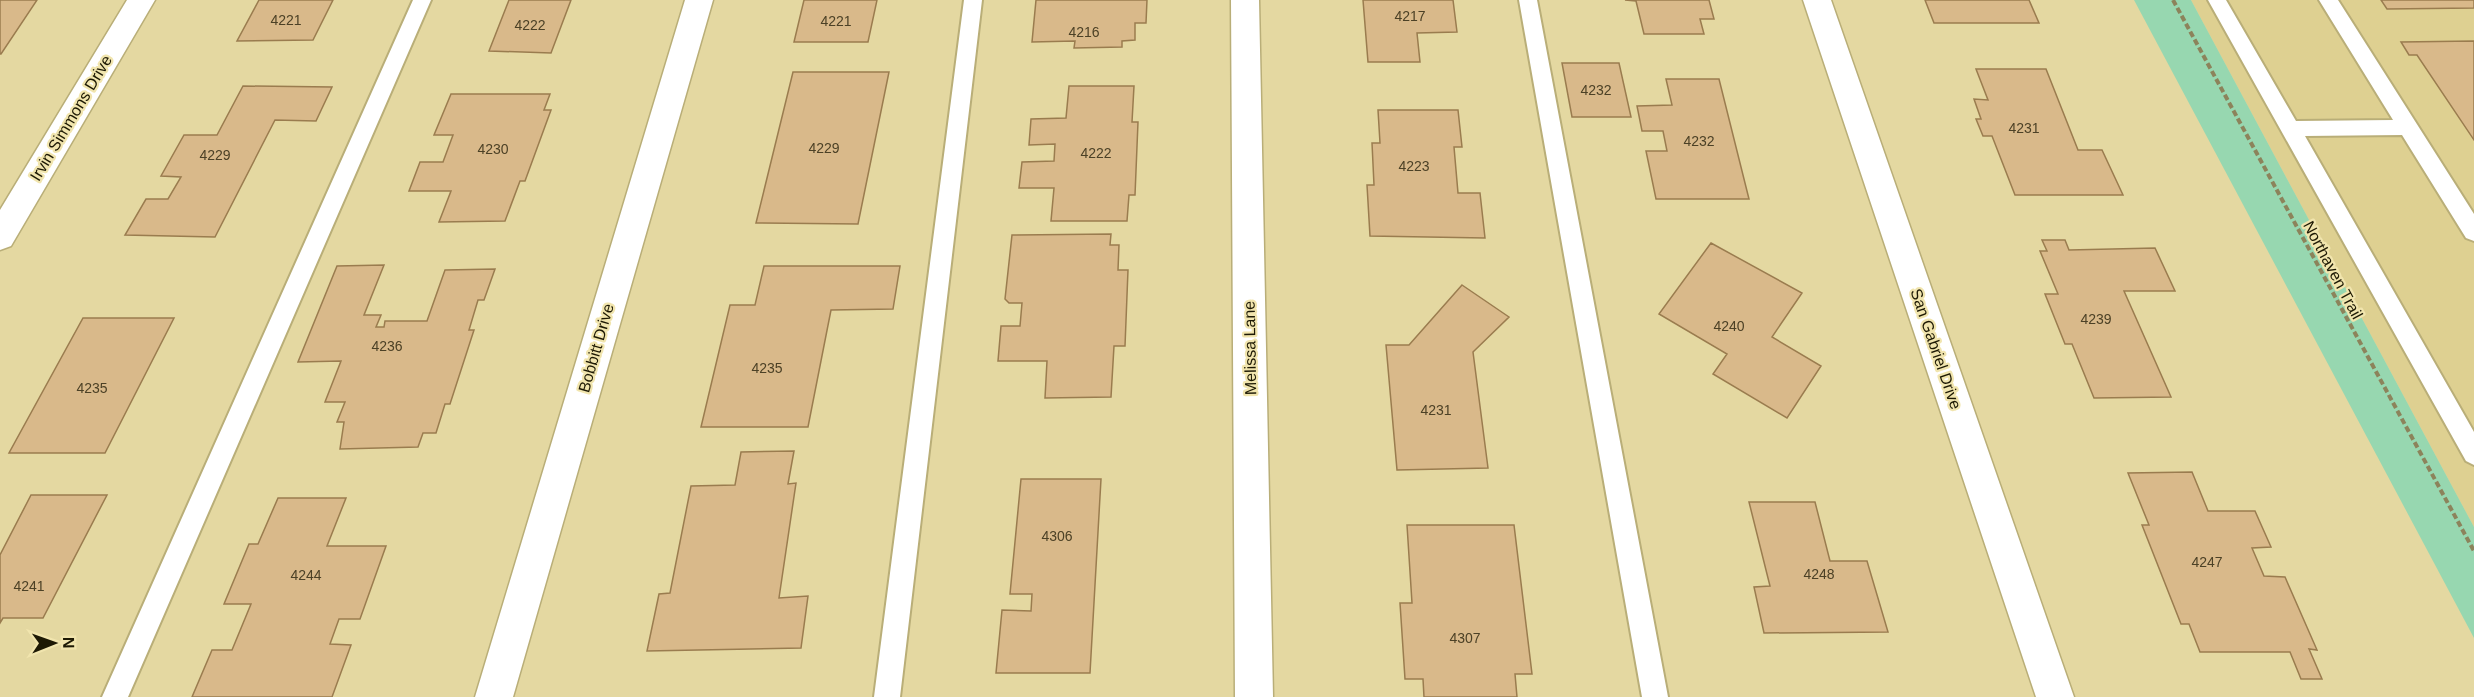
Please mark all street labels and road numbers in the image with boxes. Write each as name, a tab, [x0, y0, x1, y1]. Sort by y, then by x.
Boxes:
street label: Irvin Simmons Drive	[27, 52, 115, 184]
street label: Northaven Trail	[2300, 218, 2366, 322]
street label: San Gabriel Drive	[1907, 287, 1965, 412]
street label: Melissa Lane	[1241, 301, 1259, 395]
street label: Bobbitt Drive	[575, 302, 617, 394]

